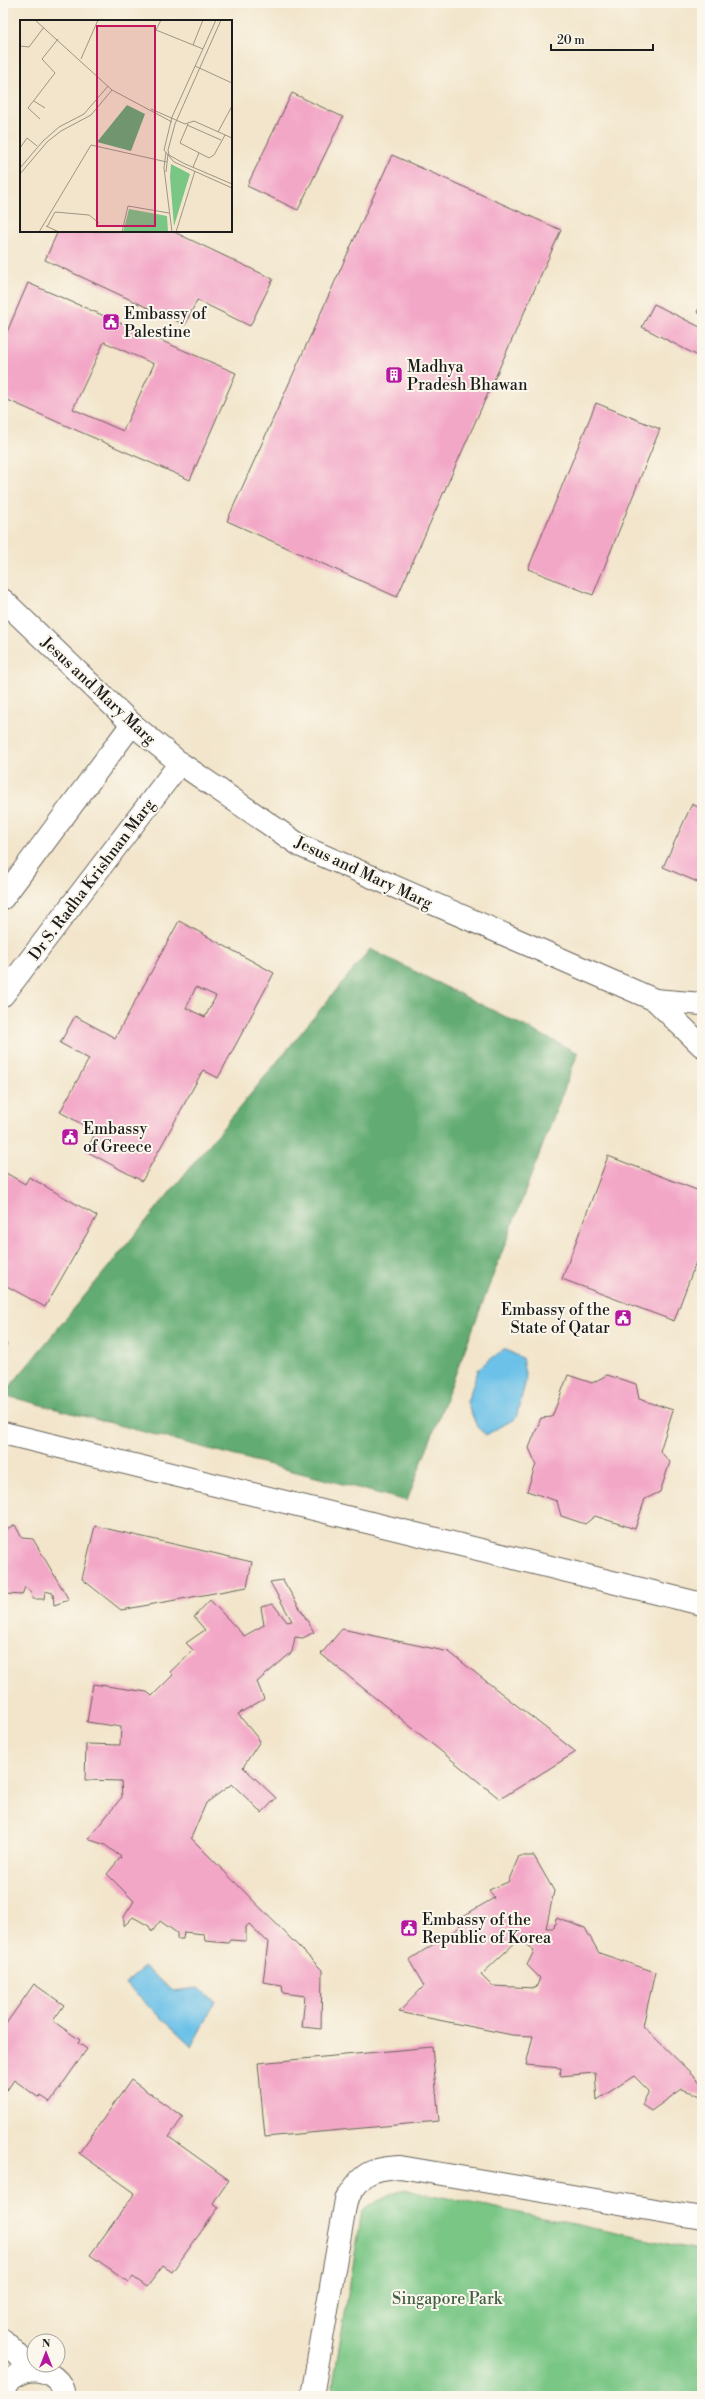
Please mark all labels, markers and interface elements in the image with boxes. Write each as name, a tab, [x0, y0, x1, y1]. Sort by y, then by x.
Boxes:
inset map	[20, 20, 232, 232]
scale bar	[551, 26, 653, 52]
text: 20 m	[557, 33, 585, 48]
place label: Embassy of Palestine	[124, 304, 207, 342]
public building icon: Embassy of Palestine	[101, 312, 121, 332]
place label: Madhya Pradesh Bhawan	[407, 357, 528, 395]
building icon: Madhya Pradesh Bhawan	[384, 365, 404, 385]
street label: Jesus and Mary Marg	[36, 632, 160, 750]
street label: Dr S. Radha Krishnan Marg	[24, 794, 160, 964]
street label: Jesus and Mary Marg	[291, 832, 436, 914]
place label: Embassy of Greece	[83, 1119, 152, 1157]
public building icon: Embassy of Greece	[60, 1127, 80, 1147]
place label: Embassy of the State of Qatar	[501, 1300, 610, 1338]
public building icon: Embassy of the State of Qatar	[613, 1308, 633, 1328]
place label: Embassy of the Republic of Korea	[422, 1910, 552, 1948]
public building icon: Embassy of the Republic of Korea	[399, 1918, 419, 1938]
park label: Singapore Park	[392, 2289, 504, 2309]
north arrow	[26, 2333, 66, 2373]
text: N	[42, 2337, 51, 2351]

